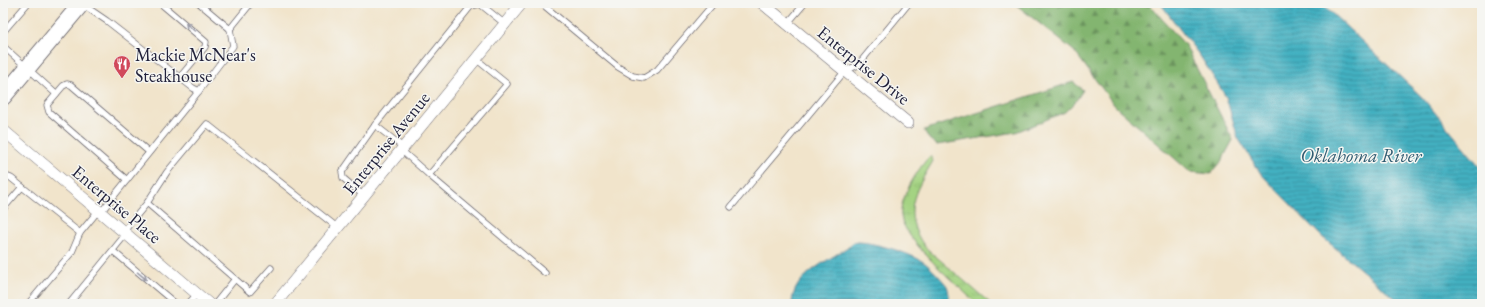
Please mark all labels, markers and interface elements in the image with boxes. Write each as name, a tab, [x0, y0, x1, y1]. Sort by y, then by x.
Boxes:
street label: Enterprise Drive	[813, 21, 915, 109]
one-way arrow	[185, 23, 195, 32]
place label: Mackie McNear's Steakhouse	[135, 43, 256, 87]
restaurant icon: Mackie McNear's Steakhouse	[112, 54, 132, 79]
street label: Enterprise Avenue	[337, 87, 435, 199]
water label: Oklahoma River	[1301, 143, 1422, 168]
street label: Enterprise Place	[67, 160, 167, 248]
one-way arrow	[137, 271, 148, 280]

